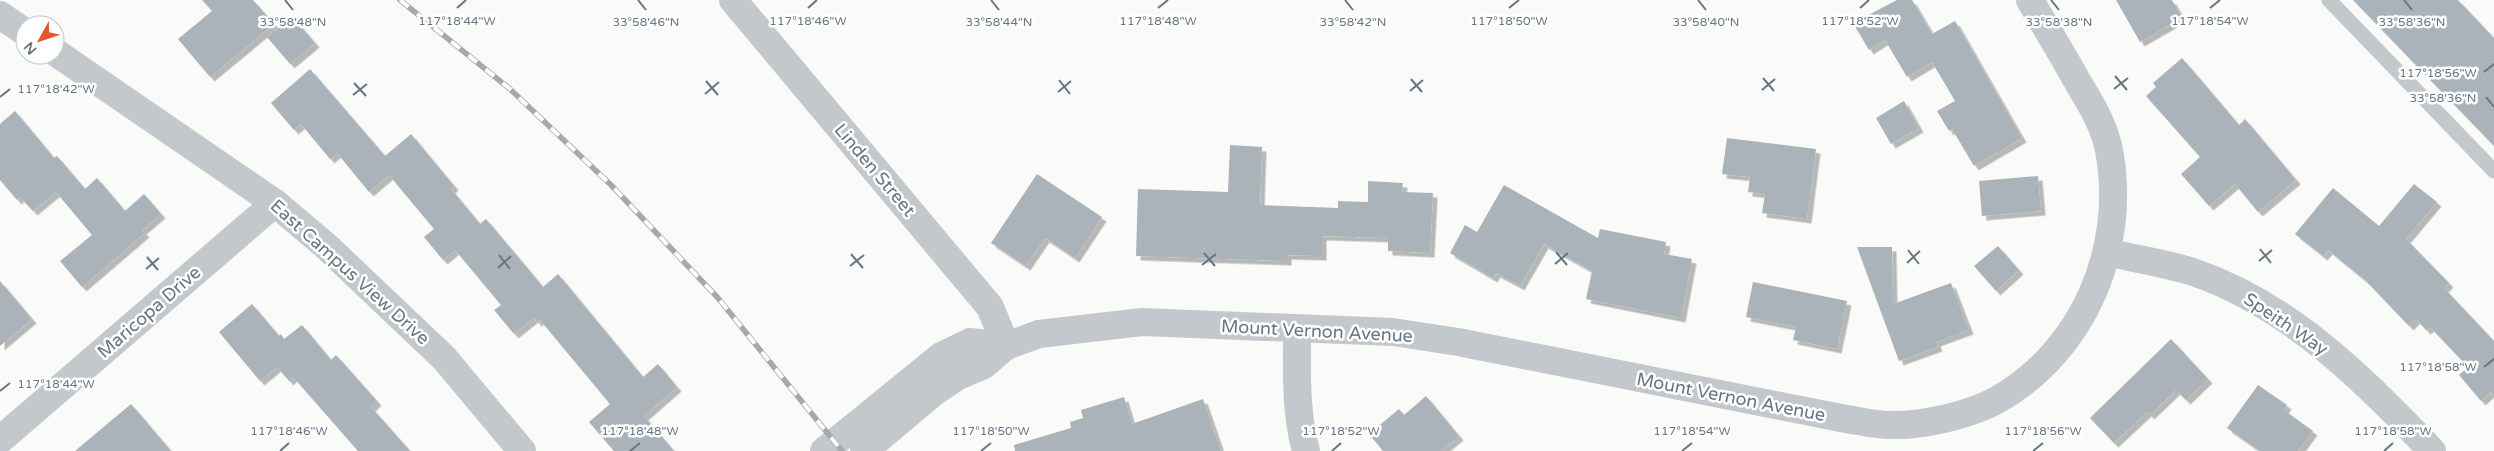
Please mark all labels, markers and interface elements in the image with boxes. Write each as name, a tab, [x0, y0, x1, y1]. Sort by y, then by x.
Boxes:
text: 117°18'44"W	[418, 14, 496, 28]
text: 117°18'46"W	[769, 14, 847, 28]
text: 117°18'48"W	[1119, 14, 1197, 28]
text: 117°18'50"W	[1470, 14, 1548, 28]
text: 117°18'52"W	[1821, 14, 1899, 28]
text: 117°18'54"W	[2171, 14, 2249, 28]
north arrow	[15, 15, 65, 65]
text: 33°58'48"N	[260, 15, 327, 29]
text: 33°58'46"N	[613, 15, 680, 29]
text: 33°58'44"N	[966, 15, 1033, 29]
text: 33°58'42"N	[1320, 15, 1387, 29]
text: 33°58'40"N	[1673, 15, 1740, 29]
text: 33°58'38"N	[2026, 15, 2093, 29]
text: 33°58'36"N	[2379, 15, 2446, 29]
text: N	[20, 38, 41, 58]
text: 117°18'56"W	[2399, 66, 2477, 80]
text: 117°18'42"W	[17, 82, 95, 96]
text: 33°58'36"N	[2410, 91, 2477, 105]
street label: Linden Street	[830, 119, 920, 221]
street label: East Campus View Drive	[266, 195, 434, 349]
street label: Maricopa Drive	[93, 261, 205, 363]
street label: Speith Way	[2240, 288, 2332, 360]
street label: Mount Vernon Avenue	[1221, 315, 1413, 347]
text: 117°18'58"W	[2399, 360, 2477, 374]
street label: Mount Vernon Avenue	[1635, 368, 1827, 426]
text: 117°18'44"W	[17, 377, 95, 391]
text: 117°18'46"W	[250, 424, 328, 438]
text: 117°18'48"W	[601, 424, 679, 438]
text: 117°18'50"W	[952, 424, 1030, 438]
text: 117°18'52"W	[1302, 424, 1380, 438]
text: 117°18'54"W	[1653, 424, 1731, 438]
text: 117°18'56"W	[2004, 424, 2082, 438]
text: 117°18'58"W	[2354, 424, 2432, 438]

